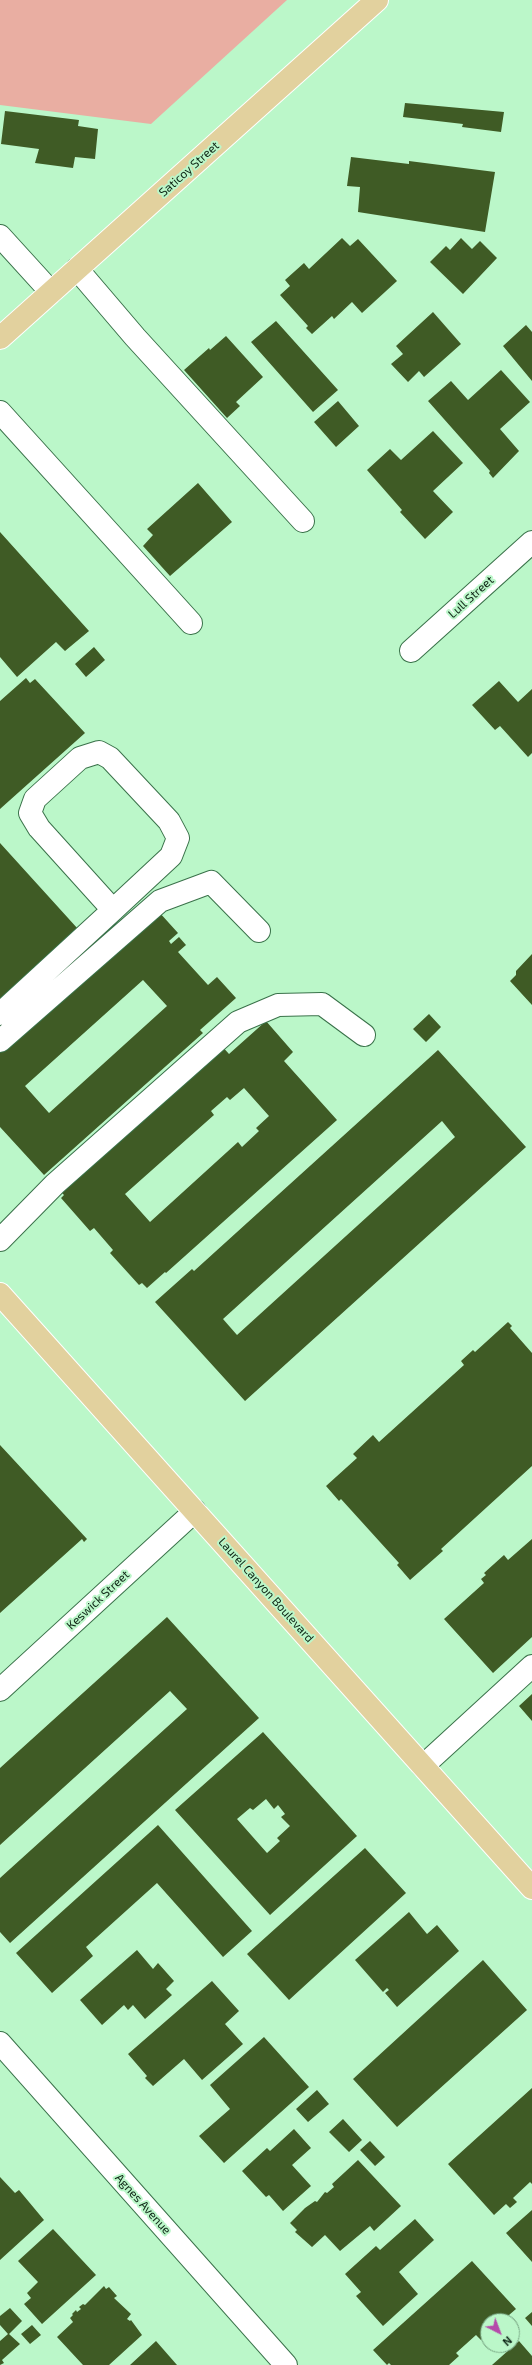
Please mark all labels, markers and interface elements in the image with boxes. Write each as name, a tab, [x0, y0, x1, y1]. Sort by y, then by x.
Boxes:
street label: Saticoy Street	[156, 138, 222, 200]
street label: Lull Street	[445, 573, 497, 621]
street label: Laurel Canyon Boulevard	[215, 1535, 317, 1645]
street label: Keswick Street	[64, 1567, 132, 1633]
street label: Agnes Avenue	[112, 2171, 174, 2237]
north arrow	[480, 2313, 520, 2353]
text: N	[500, 2334, 515, 2349]

